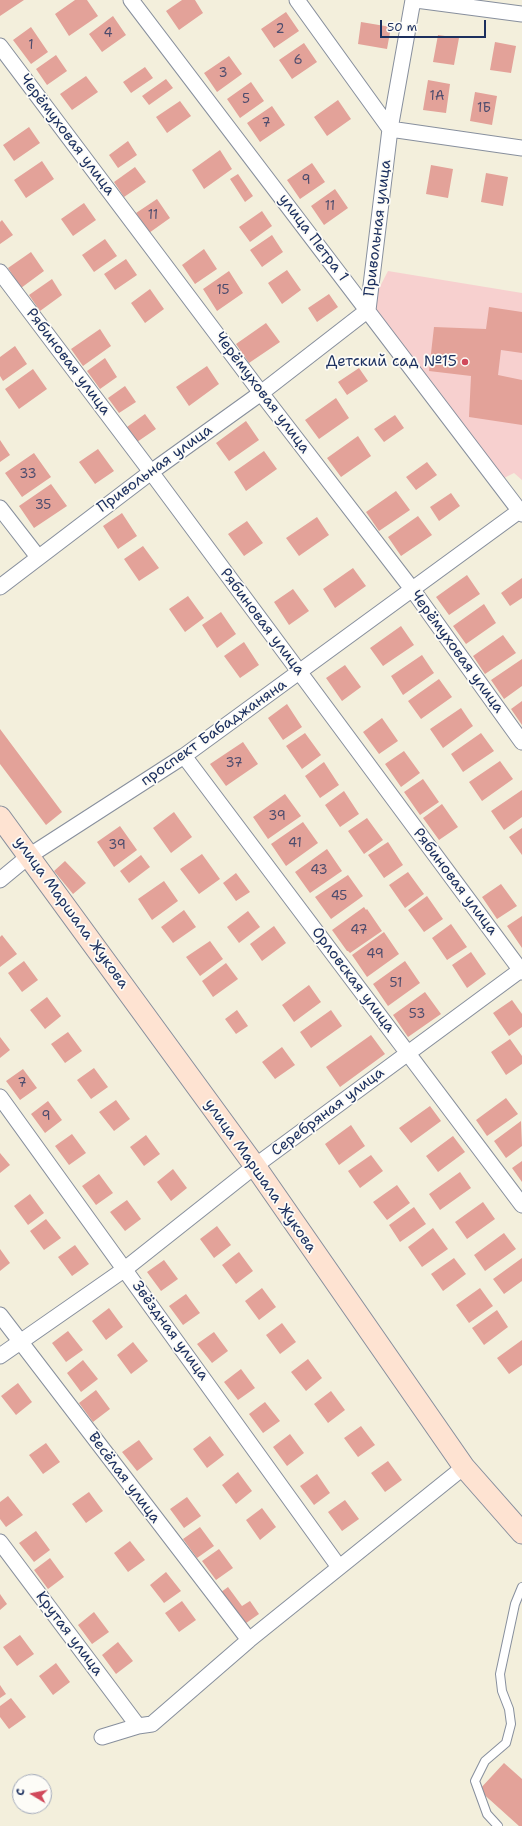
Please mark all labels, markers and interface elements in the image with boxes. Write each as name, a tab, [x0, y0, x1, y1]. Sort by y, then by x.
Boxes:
scale bar	[382, 12, 488, 38]
text: 50 m	[387, 19, 417, 35]
house number: 2	[275, 22, 285, 38]
house number: 4	[103, 26, 113, 42]
house number: 1	[28, 38, 34, 54]
house number: 6	[293, 53, 303, 69]
house number: 3	[218, 66, 228, 82]
street label: Черёмуховая улица	[16, 71, 118, 199]
house number: 1А	[430, 89, 444, 105]
house number: 5	[242, 92, 250, 108]
house number: 1Б	[477, 101, 491, 117]
house number: 7	[261, 116, 271, 132]
street label: Привольная улица	[361, 159, 395, 297]
house number: 9	[301, 173, 311, 189]
street label: улица Петра 1	[274, 191, 352, 285]
house number: 11	[325, 199, 335, 215]
house number: 11	[148, 208, 158, 224]
house number: 15	[216, 283, 230, 299]
street label: Рябиновая улица	[22, 305, 114, 419]
street label: Черёмуховая улица	[211, 329, 313, 457]
place label: Детский сад №15	[326, 353, 457, 371]
marker: Детский сад №15	[460, 357, 470, 367]
street label: Привольная улица	[94, 421, 216, 517]
house number: 33	[19, 467, 37, 483]
house number: 35	[35, 498, 51, 514]
street label: Рябиновая улица	[216, 565, 308, 679]
street label: Черёмуховая улица	[406, 587, 508, 717]
street label: проспект Бабаджаняна	[138, 676, 290, 790]
house number: 37	[225, 756, 243, 772]
house number: 39	[268, 809, 286, 825]
street label: Рябиновая улица	[409, 825, 501, 939]
street label: улица Маршала Жукова	[10, 834, 132, 992]
house number: 41	[288, 836, 302, 852]
house number: 39	[108, 838, 126, 854]
house number: 43	[310, 863, 328, 879]
house number: 45	[331, 889, 347, 905]
house number: 47	[350, 923, 368, 939]
street label: Орловская улица	[307, 924, 399, 1036]
house number: 49	[366, 947, 384, 963]
house number: 51	[390, 976, 402, 992]
house number: 53	[409, 1007, 425, 1023]
street label: Серебряная улица	[268, 1064, 388, 1160]
house number: 7	[17, 1076, 27, 1092]
street label: улица Маршала Жукова	[200, 1096, 320, 1256]
house number: 9	[41, 1109, 51, 1125]
street label: Звёздная улица	[128, 1278, 212, 1384]
street label: Весёлая улица	[84, 1429, 164, 1527]
street label: Крутая улица	[31, 1588, 107, 1680]
north arrow	[12, 1774, 52, 1814]
text: С	[13, 1787, 29, 1797]

